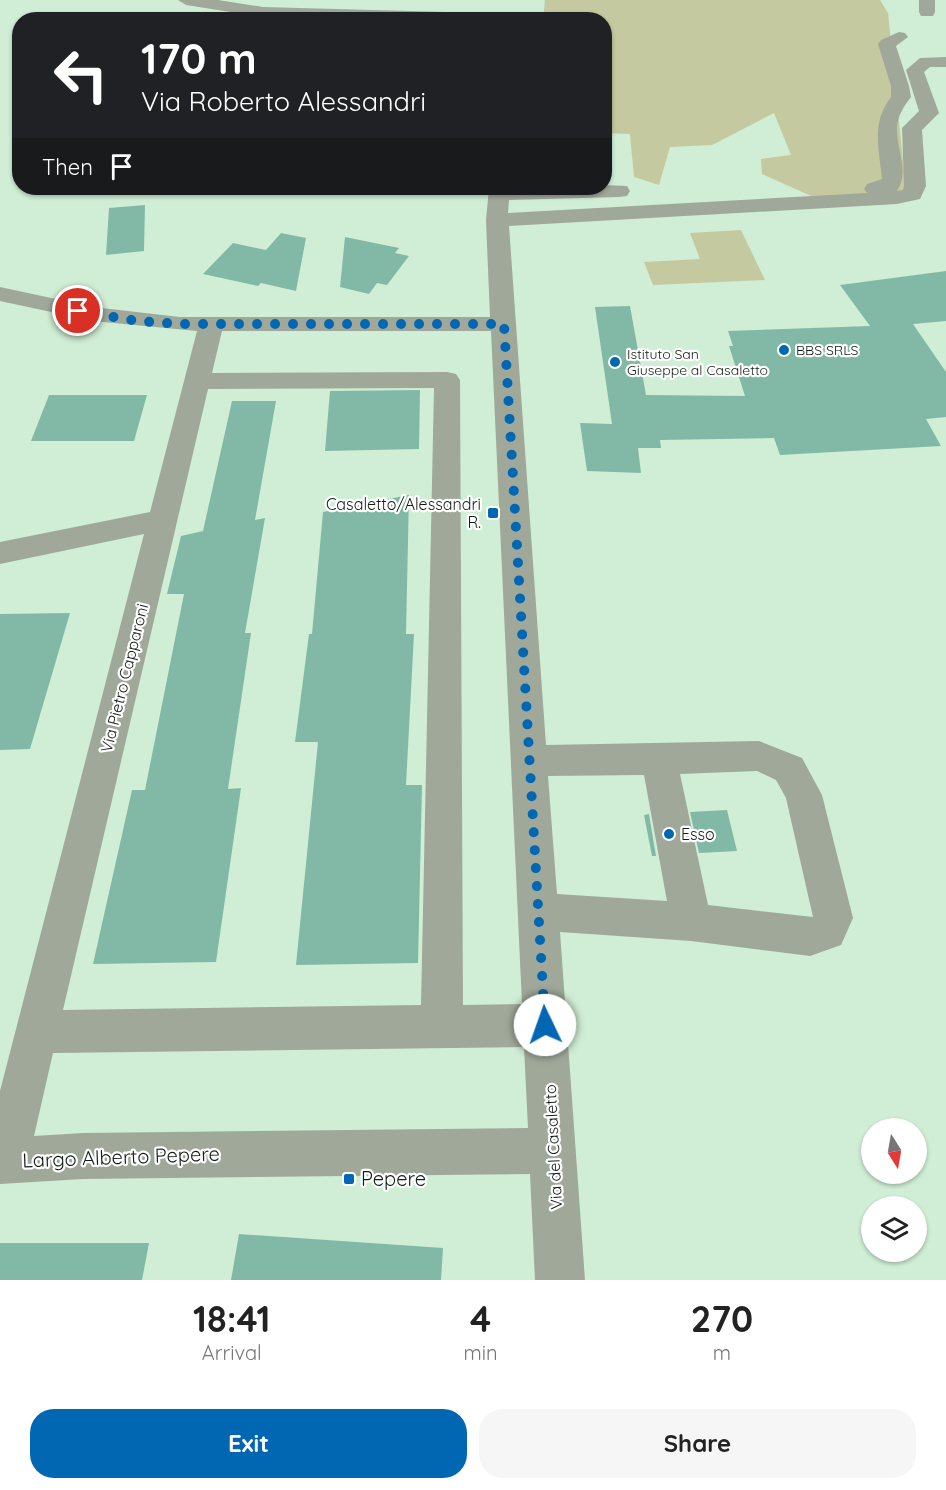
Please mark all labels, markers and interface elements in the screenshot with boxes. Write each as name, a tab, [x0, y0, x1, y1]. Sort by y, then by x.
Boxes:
text: 170 m	[141, 32, 257, 85]
icon: left	[42, 36, 120, 114]
text: Via Roberto Alessandri	[141, 84, 426, 118]
icon: arrive	[105, 150, 138, 183]
text: Then	[42, 153, 93, 181]
pin	[52, 285, 103, 336]
icon: arrive	[61, 294, 94, 327]
place label: BBS SRLS	[796, 341, 859, 359]
marker: BBS SRLS	[777, 343, 791, 357]
place label: Istituto San Giuseppe al Casaletto	[627, 345, 768, 379]
marker: Istituto San Giuseppe al Casaletto	[608, 355, 622, 369]
place label: Casaletto/Alessandri R.	[326, 494, 481, 532]
marker: Casaletto/Alessandri R.	[486, 506, 500, 520]
street label: Via Pietro Capparoni	[96, 601, 152, 755]
place label: Esso	[681, 824, 715, 844]
marker: Esso	[662, 827, 676, 841]
position arrow	[513, 993, 577, 1057]
street label: Via del Casaletto	[540, 1084, 566, 1210]
north arrow	[861, 1118, 927, 1184]
map controls	[861, 1118, 927, 1262]
street label: Largo Alberto Pepere	[22, 1141, 220, 1172]
place label: Pepere	[361, 1166, 426, 1191]
marker: Pepere	[342, 1172, 356, 1186]
button: layers	[861, 1196, 927, 1262]
text: 18:41	[193, 1296, 271, 1341]
text: 4	[470, 1296, 491, 1341]
text: 270	[691, 1296, 753, 1341]
text: Arrival	[202, 1340, 262, 1365]
text: min	[464, 1340, 498, 1365]
text: m	[713, 1340, 731, 1365]
button: Exit	[30, 1409, 467, 1478]
button: Share	[479, 1409, 916, 1478]

